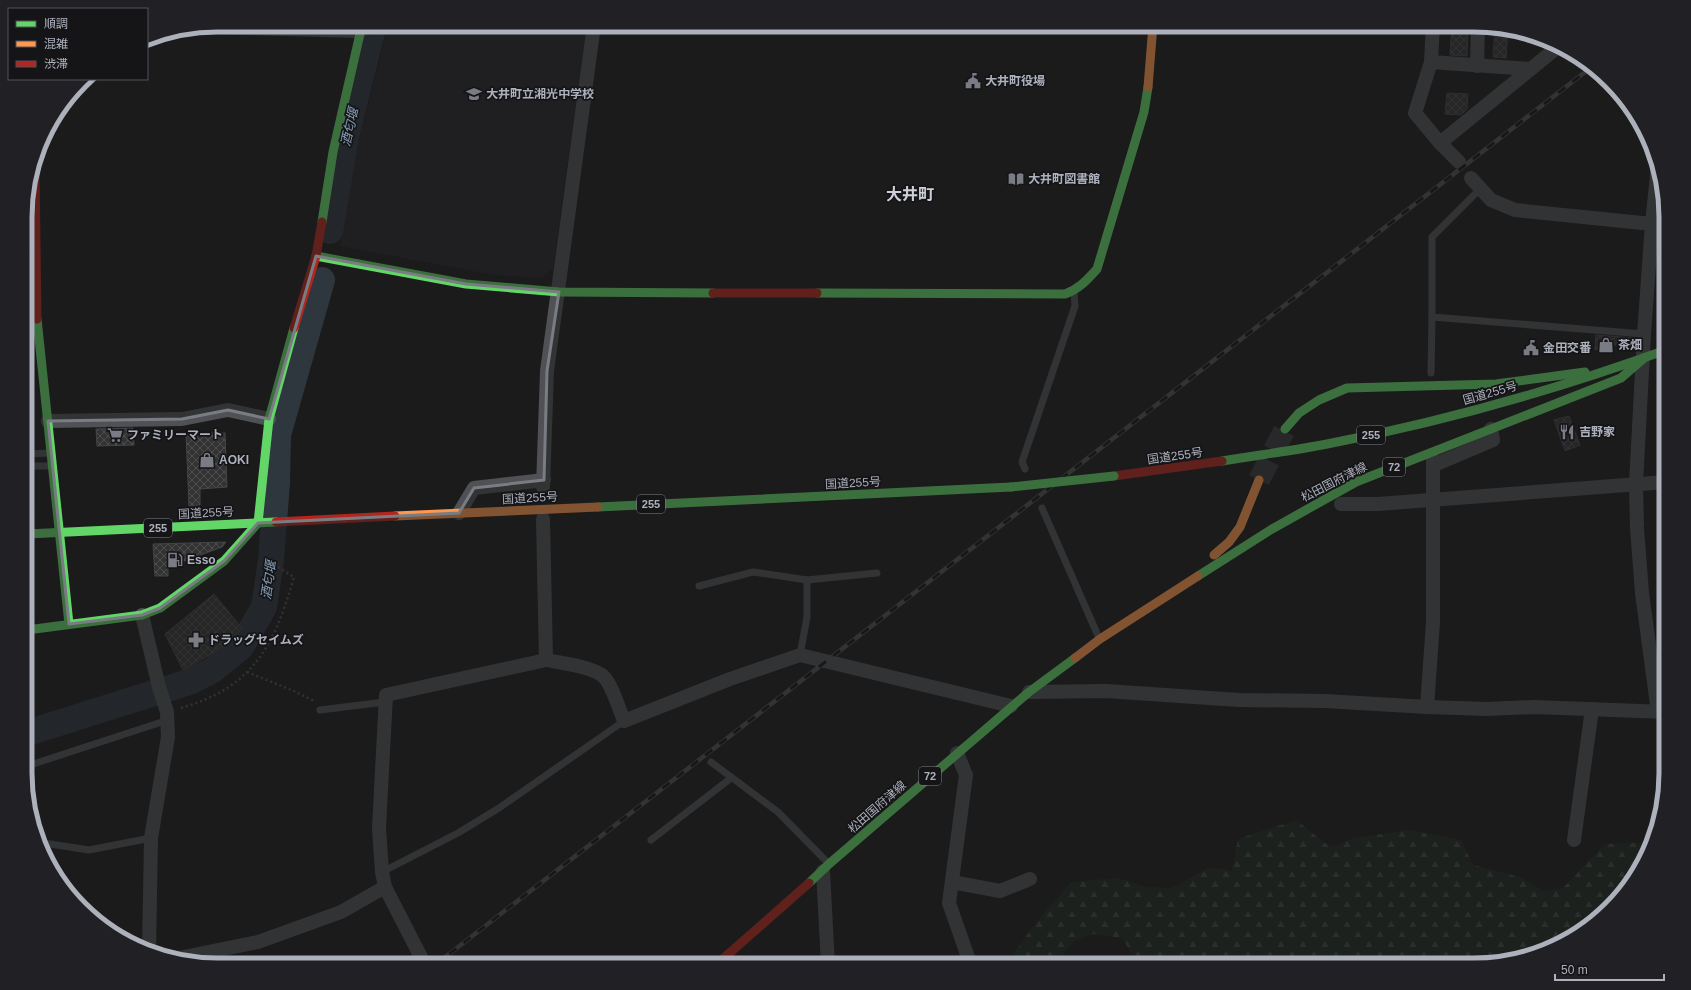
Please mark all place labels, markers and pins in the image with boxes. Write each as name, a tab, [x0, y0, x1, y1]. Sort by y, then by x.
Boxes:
public building icon: 大井町役場	[964, 72, 982, 90]
place label: 大井町役場	[985, 74, 1045, 88]
school or university icon: 大井町立湘光中学校	[465, 85, 483, 103]
place label: 大井町立湘光中学校	[486, 87, 594, 101]
library icon: 大井町図書館	[1007, 170, 1025, 188]
place label: 大井町図書館	[1028, 172, 1100, 186]
shop icon: 茶畑	[1597, 336, 1615, 354]
place label: 茶畑	[1618, 338, 1642, 352]
public building icon: 金田交番	[1522, 339, 1540, 357]
place label: 金田交番	[1543, 341, 1592, 355]
restaurant icon: 吉野家	[1558, 423, 1576, 441]
place label: 吉野家	[1579, 425, 1615, 439]
supermarket icon: ファミリーマート	[106, 426, 124, 444]
place label: ファミリーマート	[127, 428, 223, 442]
shop icon: AOKI	[198, 451, 216, 469]
place label: AOKI	[219, 453, 249, 467]
fuel station icon: Esso	[166, 551, 184, 569]
place label: Esso	[187, 553, 216, 567]
pharmacy icon: ドラッグセイムズ	[187, 631, 205, 649]
place label: ドラッグセイムズ	[208, 633, 304, 647]

